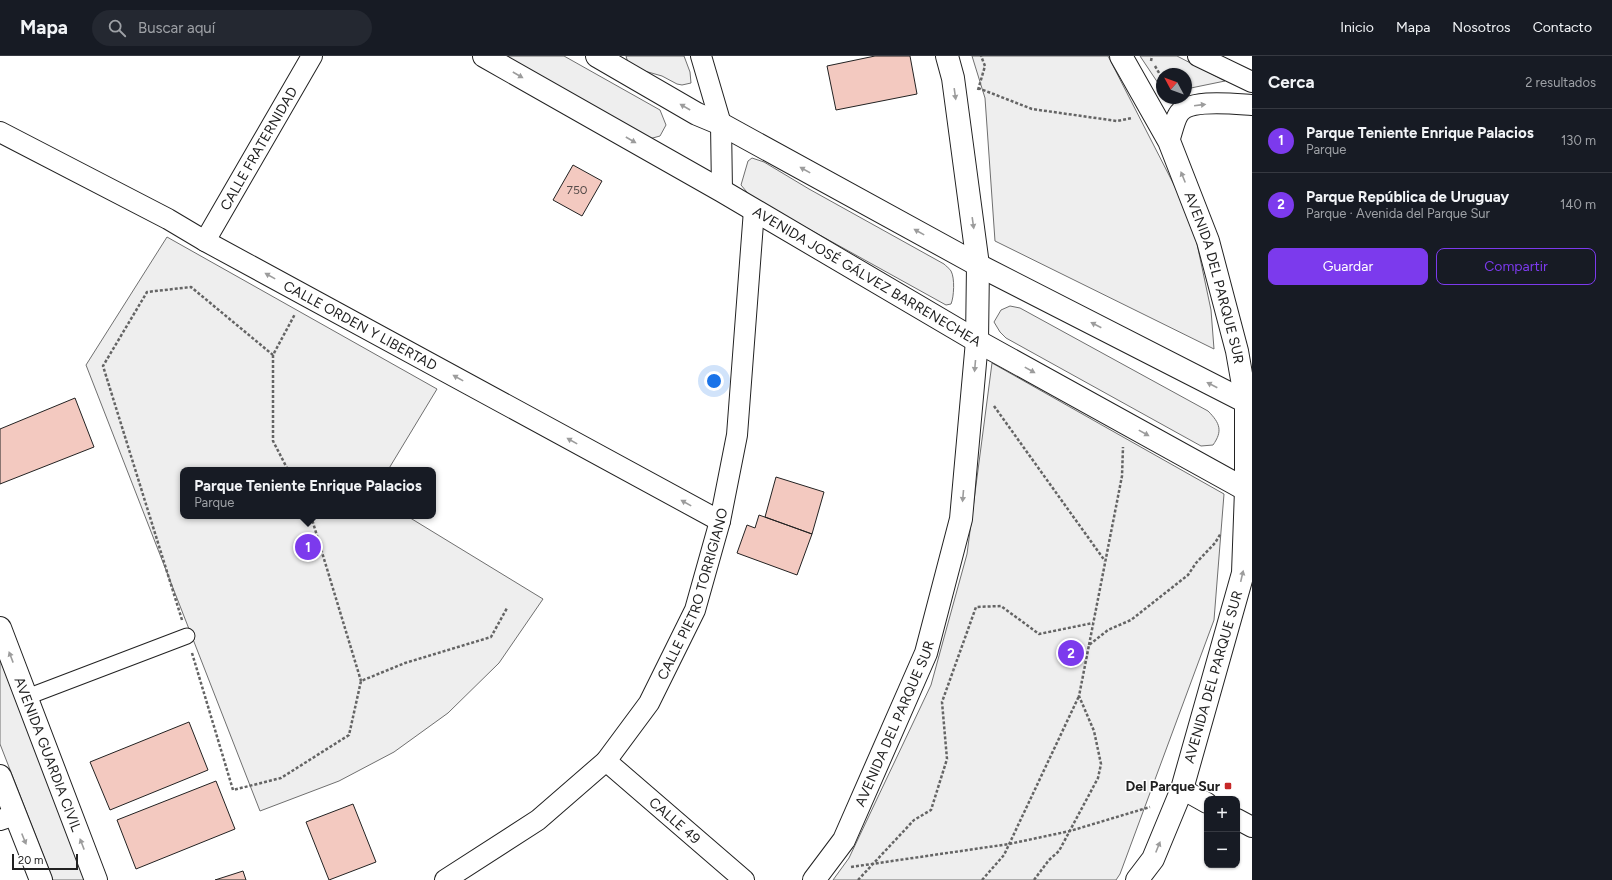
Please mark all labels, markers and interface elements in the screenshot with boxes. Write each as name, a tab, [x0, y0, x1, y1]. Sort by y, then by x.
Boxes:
search box	[92, 10, 372, 46]
text: Mapa	[20, 16, 68, 39]
icon: search	[106, 17, 128, 39]
text: Buscar aquí	[138, 19, 215, 37]
text: Inicio	[1340, 19, 1374, 36]
text: Mapa	[1396, 19, 1430, 36]
text: Nosotros	[1452, 19, 1511, 36]
text: Contacto	[1533, 19, 1592, 36]
north arrow	[1156, 68, 1192, 104]
one-way arrow	[512, 72, 524, 79]
text: Cerca	[1268, 72, 1315, 92]
text: 2 resultados	[1525, 75, 1596, 90]
street label: CALLE FRATERNIDAD	[217, 84, 301, 213]
one-way arrow	[952, 88, 958, 100]
one-way arrow	[1194, 102, 1206, 108]
one-way arrow	[679, 104, 691, 111]
text: Parque Teniente Enrique Palacios	[1306, 124, 1534, 142]
text: 1	[1278, 133, 1284, 148]
text: 130 m	[1561, 133, 1596, 148]
one-way arrow	[625, 137, 637, 143]
text: Parque	[1306, 142, 1346, 157]
one-way arrow	[799, 166, 811, 173]
one-way arrow	[1180, 171, 1186, 182]
house number: 750	[566, 183, 588, 197]
text: Parque República de Uruguay	[1306, 188, 1509, 206]
street label: AVENIDA DEL PARQUE SUR	[1181, 189, 1247, 365]
text: 2	[1277, 197, 1285, 212]
text: 140 m	[1560, 197, 1596, 212]
street label: AVENIDA JOSÉ GÁLVEZ BARRENECHEA	[750, 203, 984, 351]
text: Parque · Avenida del Parque Sur	[1306, 206, 1490, 221]
one-way arrow	[970, 217, 976, 229]
one-way arrow	[913, 229, 925, 236]
button: Guardar	[1268, 248, 1428, 285]
button: Compartir	[1436, 248, 1596, 285]
one-way arrow	[264, 273, 276, 279]
street label: CALLE ORDEN Y LIBERTAD	[280, 277, 440, 374]
one-way arrow	[1090, 322, 1102, 328]
one-way arrow	[971, 360, 978, 372]
one-way arrow	[1024, 367, 1036, 374]
your location	[704, 371, 724, 391]
one-way arrow	[452, 375, 464, 382]
one-way arrow	[1206, 381, 1217, 388]
one-way arrow	[1138, 430, 1150, 436]
one-way arrow	[566, 437, 578, 444]
popup	[180, 467, 436, 519]
text: Parque Teniente Enrique Palacios	[194, 477, 422, 495]
one-way arrow	[959, 490, 966, 502]
text: Parque	[194, 495, 234, 510]
one-way arrow	[680, 499, 692, 506]
street label: CALLE PIETRO TORRIGIANO	[654, 507, 731, 683]
pin: 1	[295, 532, 321, 562]
one-way arrow	[1239, 570, 1245, 582]
street label: AVENIDA DEL PARQUE SUR	[1181, 589, 1246, 765]
pin: 2	[1058, 638, 1084, 668]
street label: AVENIDA DEL PARQUE SUR	[852, 639, 938, 809]
one-way arrow	[8, 650, 14, 662]
street label: AVENIDA GUARDIA CIVIL	[10, 675, 85, 835]
place label: Del Parque Sur	[1126, 778, 1221, 795]
marker: Del Parque Sur	[1223, 781, 1233, 791]
street label: CALLE 49	[645, 794, 704, 848]
map controls	[1204, 796, 1240, 868]
button: +	[1204, 796, 1240, 832]
button: −	[1204, 832, 1240, 868]
one-way arrow	[22, 833, 28, 845]
one-way arrow	[79, 837, 85, 849]
one-way arrow	[1155, 841, 1161, 853]
scale bar	[12, 852, 78, 871]
text: 20 m	[18, 854, 43, 867]

